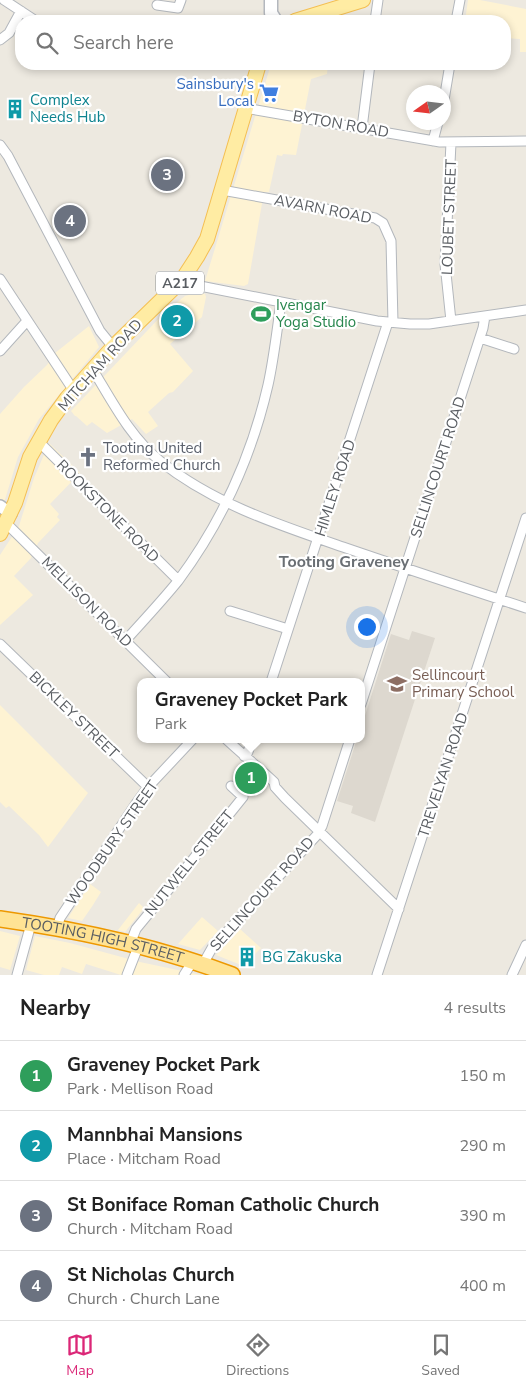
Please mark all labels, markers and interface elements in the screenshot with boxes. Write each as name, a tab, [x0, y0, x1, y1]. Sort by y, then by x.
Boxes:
search box	[15, 15, 511, 70]
icon: search	[33, 29, 61, 57]
text: Search here	[73, 30, 174, 56]
place label: Sainsbury's Local	[176, 74, 255, 111]
supermarket icon: Sainsbury's Local	[258, 82, 280, 104]
north arrow	[406, 85, 451, 130]
place label: Complex Needs Hub	[30, 90, 106, 127]
building icon: Complex Needs Hub	[4, 98, 26, 120]
street label: BYTON ROAD	[291, 106, 391, 142]
pin: 3	[151, 156, 183, 194]
street label: LOUBET STREET	[437, 159, 461, 275]
street label: AVARN ROAD	[273, 190, 373, 228]
pin: 4	[54, 202, 86, 240]
road number: A217	[156, 272, 204, 294]
place label: Ivengar Yoga Studio	[275, 295, 356, 332]
pin: 2	[161, 302, 193, 340]
sports icon: Ivengar Yoga Studio	[250, 303, 272, 325]
street label: MITCHAM ROAD	[53, 315, 147, 415]
street label: SELLINCOURT ROAD	[406, 394, 470, 540]
street label: HIMLEY ROAD	[310, 437, 360, 539]
place label: Tooting United Reformed Church	[103, 438, 221, 475]
church icon: Tooting United Reformed Church	[77, 446, 99, 468]
street label: ROOKSTONE ROAD	[52, 455, 164, 567]
district label: Tooting Graveney	[279, 551, 410, 573]
street label: MELLISON ROAD	[37, 552, 137, 652]
your location	[354, 614, 380, 640]
place label: Sellincourt Primary School	[412, 665, 515, 702]
street label: BICKLEY STREET	[25, 667, 123, 763]
school or university icon: Sellincourt Primary School	[386, 673, 408, 695]
popup	[137, 678, 365, 743]
text: Graveney Pocket Park	[155, 687, 347, 713]
street label: TREVELYAN ROAD	[413, 710, 473, 840]
text: Park	[155, 713, 187, 735]
pin: 1	[235, 759, 267, 797]
street label: WOODBURY STREET	[61, 776, 163, 910]
street label: NUTWELL STREET	[140, 806, 238, 920]
street label: SELLINCOURT ROAD	[205, 833, 319, 955]
street label: TOOTING HIGH STREET	[20, 912, 186, 968]
building icon: BG Zakuska	[236, 946, 258, 968]
place label: BG Zakuska	[262, 947, 342, 967]
text: Nearby	[20, 994, 90, 1022]
text: 4 results	[444, 997, 506, 1019]
text: Graveney Pocket Park	[67, 1052, 260, 1078]
text: 1	[31, 1065, 41, 1087]
text: 150 m	[459, 1065, 506, 1087]
text: Park · Mellison Road	[67, 1078, 213, 1100]
text: Mannbhai Mansions	[67, 1122, 242, 1148]
text: 2	[31, 1135, 41, 1157]
text: 290 m	[459, 1135, 506, 1157]
text: Place · Mitcham Road	[67, 1148, 221, 1170]
text: St Boniface Roman Catholic Church	[67, 1192, 379, 1218]
text: 3	[31, 1205, 41, 1227]
text: 390 m	[459, 1205, 506, 1227]
text: Church · Mitcham Road	[67, 1218, 233, 1240]
text: St Nicholas Church	[67, 1262, 235, 1288]
text: 4	[31, 1275, 41, 1297]
text: 400 m	[459, 1275, 506, 1297]
text: Church · Church Lane	[67, 1288, 220, 1310]
tab: Map	[66, 1331, 94, 1380]
tab: Directions	[226, 1331, 289, 1380]
tab: Saved	[421, 1331, 460, 1380]

